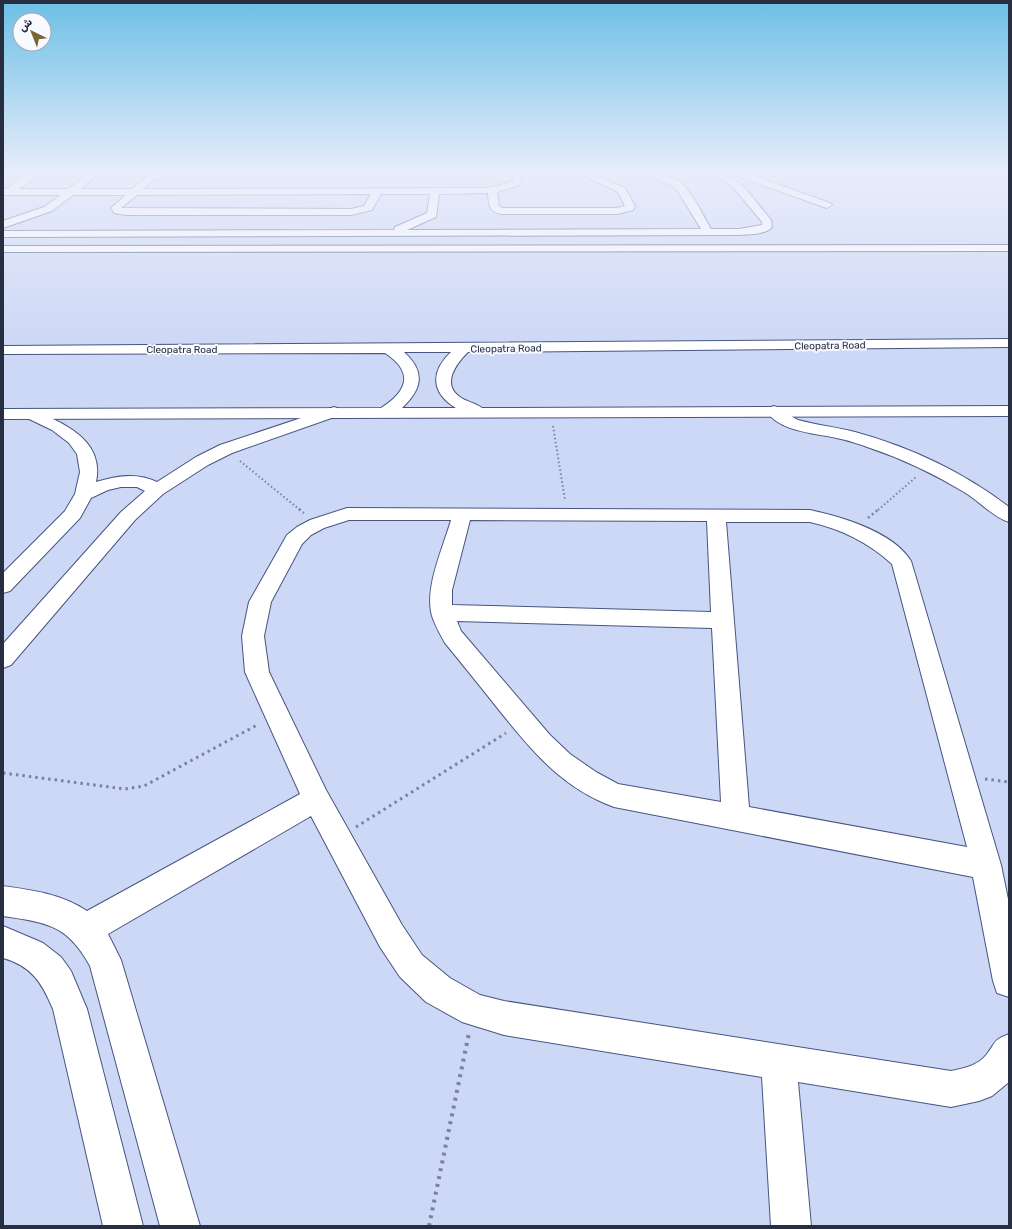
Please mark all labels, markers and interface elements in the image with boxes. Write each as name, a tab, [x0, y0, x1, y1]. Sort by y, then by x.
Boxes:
north arrow	[12, 12, 52, 52]
text: ش	[16, 16, 35, 35]
street label: Cleopatra Road	[794, 339, 866, 353]
street label: Cleopatra Road	[470, 342, 542, 356]
street label: Cleopatra Road	[146, 344, 218, 356]

